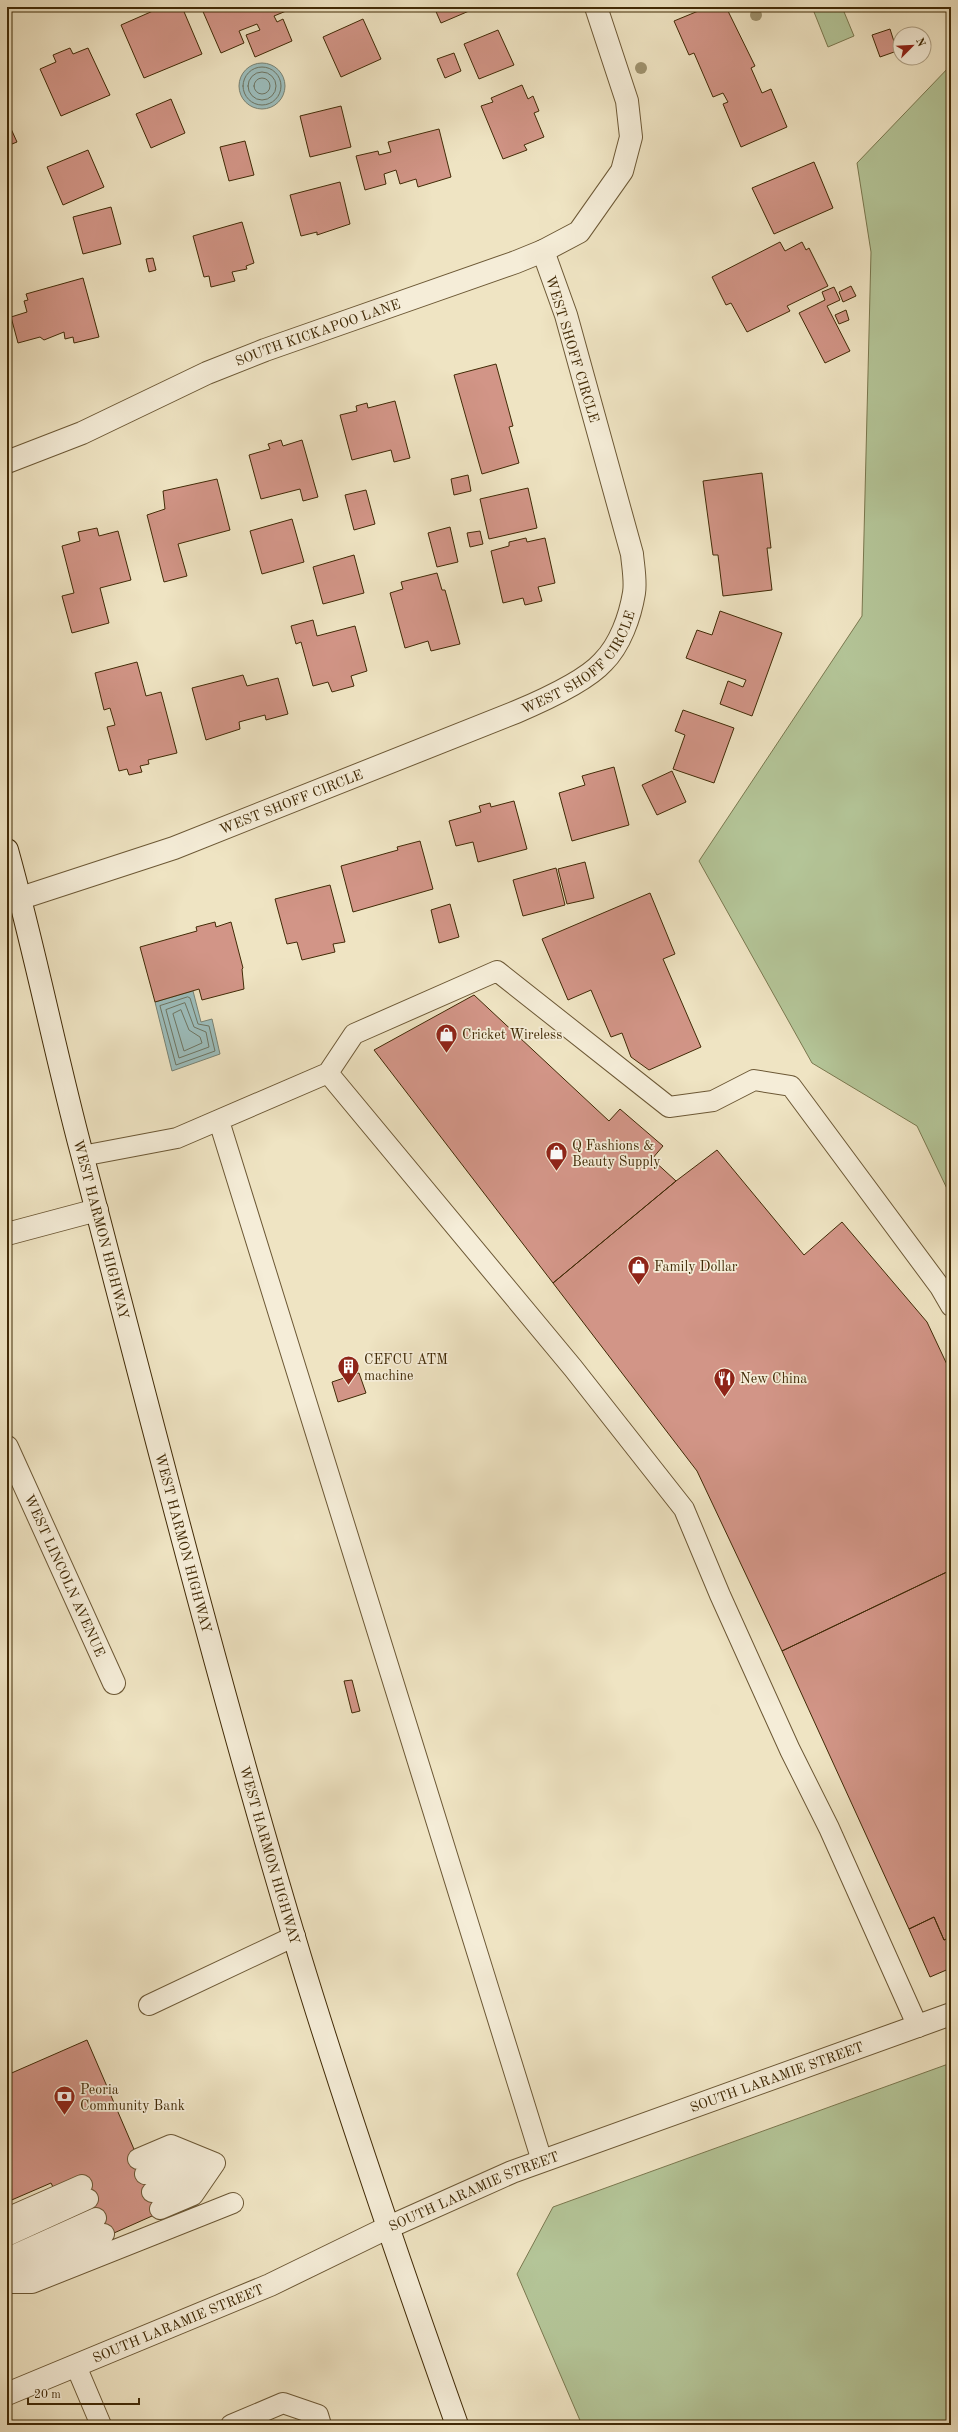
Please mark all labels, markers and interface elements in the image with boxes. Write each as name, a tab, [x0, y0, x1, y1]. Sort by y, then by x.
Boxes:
north arrow	[892, 26, 932, 66]
text: N	[913, 36, 927, 49]
street label: WEST SHOFF CIRCLE	[543, 274, 601, 424]
street label: SOUTH KICKAPOO LANE	[233, 297, 402, 369]
street label: WEST SHOFF CIRCLE	[519, 609, 638, 717]
street label: WEST SHOFF CIRCLE	[218, 768, 365, 837]
shop icon: Cricket Wireless	[433, 1021, 459, 1054]
place label: Cricket Wireless	[462, 1028, 562, 1042]
street label: WEST HARMON HIGHWAY	[71, 1138, 131, 1321]
place label: Q Fashions & Beauty Supply	[572, 1139, 661, 1169]
shop icon: Q Fashions & Beauty Supply	[543, 1140, 569, 1173]
shop icon: Family Dollar	[626, 1253, 652, 1286]
place label: Family Dollar	[654, 1260, 738, 1274]
place label: CEFCU ATM machine	[364, 1353, 448, 1383]
building icon: CEFCU ATM machine	[336, 1354, 362, 1387]
restaurant icon: New China	[712, 1365, 738, 1398]
place label: New China	[740, 1372, 807, 1386]
street label: WEST HARMON HIGHWAY	[152, 1452, 213, 1634]
street label: WEST LINCOLN AVENUE	[21, 1493, 107, 1659]
street label: WEST HARMON HIGHWAY	[237, 1764, 302, 1946]
street label: SOUTH LARAMIE STREET	[688, 2040, 866, 2115]
place label: Peoria Community Bank	[80, 2083, 185, 2113]
bank icon: Peoria Community Bank	[51, 2084, 77, 2117]
street label: SOUTH LARAMIE STREET	[387, 2150, 561, 2234]
street label: SOUTH LARAMIE STREET	[91, 2282, 266, 2366]
scale bar	[28, 2380, 139, 2406]
text: 20 m	[34, 2389, 61, 2401]

